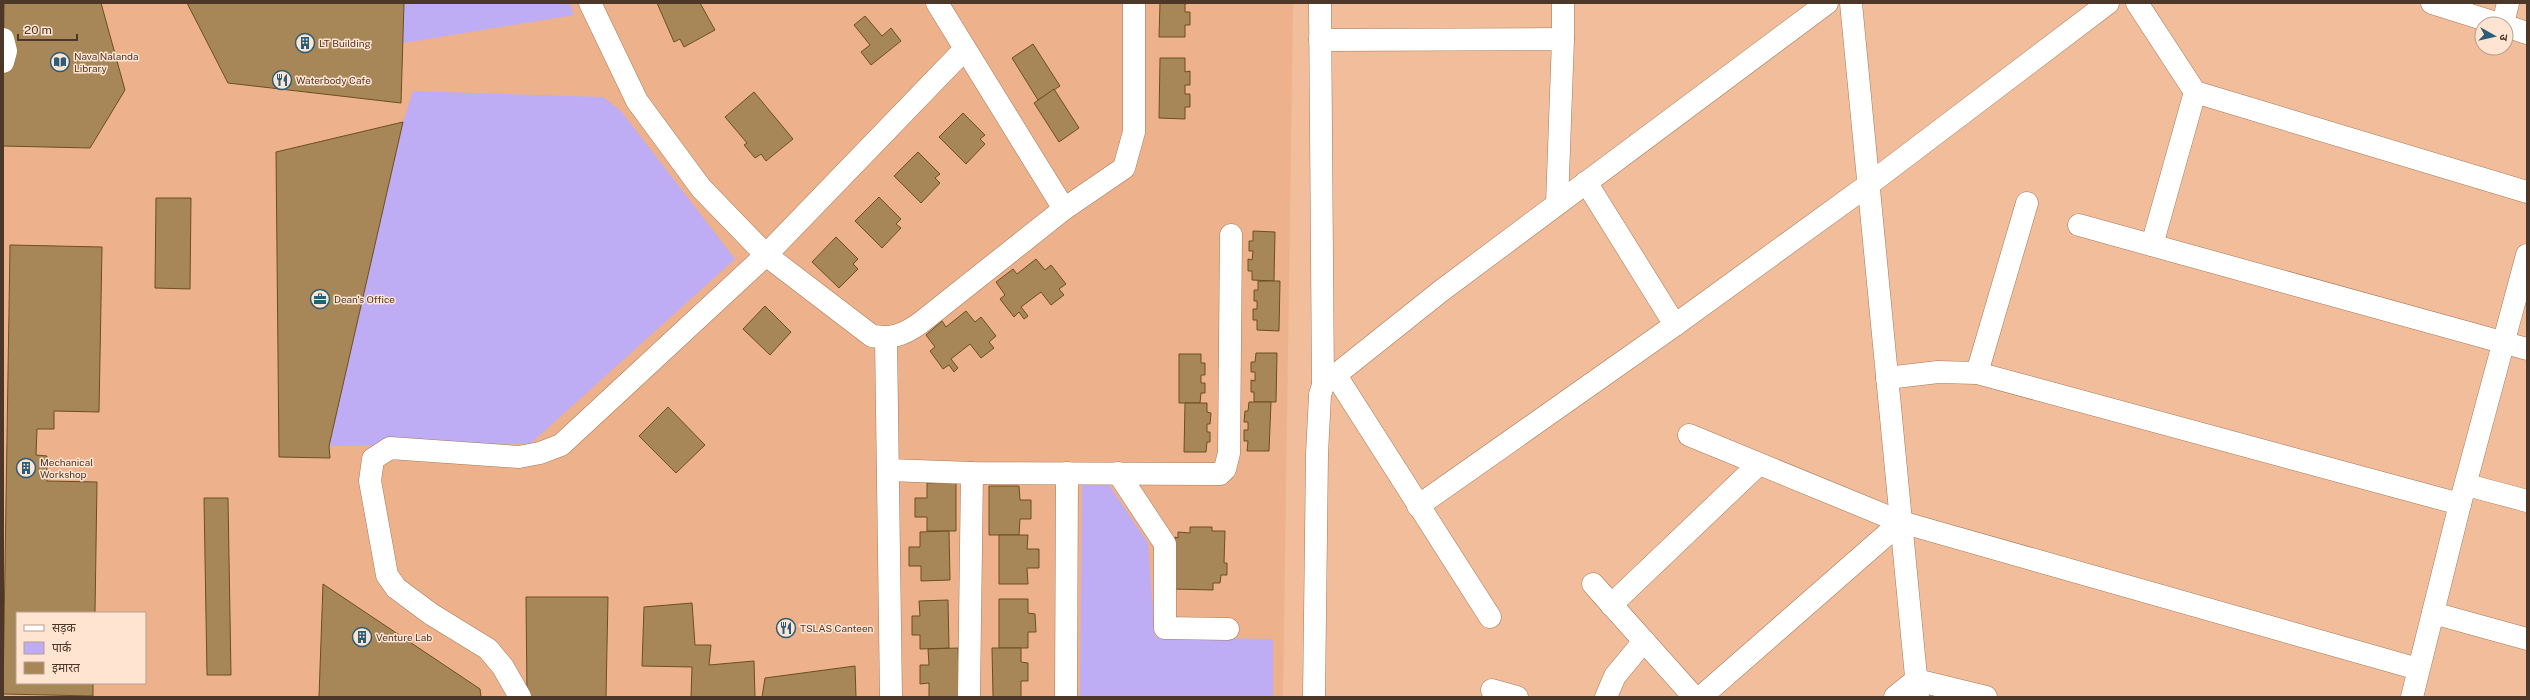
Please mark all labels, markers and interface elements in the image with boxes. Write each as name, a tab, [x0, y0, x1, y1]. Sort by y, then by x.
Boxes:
scale bar	[18, 16, 77, 42]
north arrow	[2474, 16, 2514, 56]
text: 20 m	[24, 23, 52, 37]
building icon: LT Building	[294, 32, 316, 54]
text: उ	[2497, 33, 2510, 42]
place label: LT Building	[319, 37, 371, 49]
place label: Nava Nalanda Library	[74, 50, 139, 74]
library icon: Nava Nalanda Library	[49, 51, 71, 73]
restaurant icon: Waterbody Cafe	[271, 69, 293, 91]
place label: Waterbody Cafe	[296, 74, 371, 86]
office icon: Dean's Office	[309, 288, 331, 310]
place label: Dean's Office	[334, 293, 395, 305]
place label: Mechanical Workshop	[40, 456, 93, 480]
building icon: Mechanical Workshop	[15, 457, 37, 479]
legend	[16, 612, 146, 684]
restaurant icon: TSLAS Canteen	[775, 617, 797, 639]
text: सड़क	[52, 621, 77, 635]
place label: TSLAS Canteen	[800, 622, 874, 634]
building icon: Venture Lab	[351, 626, 373, 648]
place label: Venture Lab	[376, 631, 432, 643]
text: पार्क	[52, 641, 72, 655]
text: इमारत	[52, 661, 81, 675]

